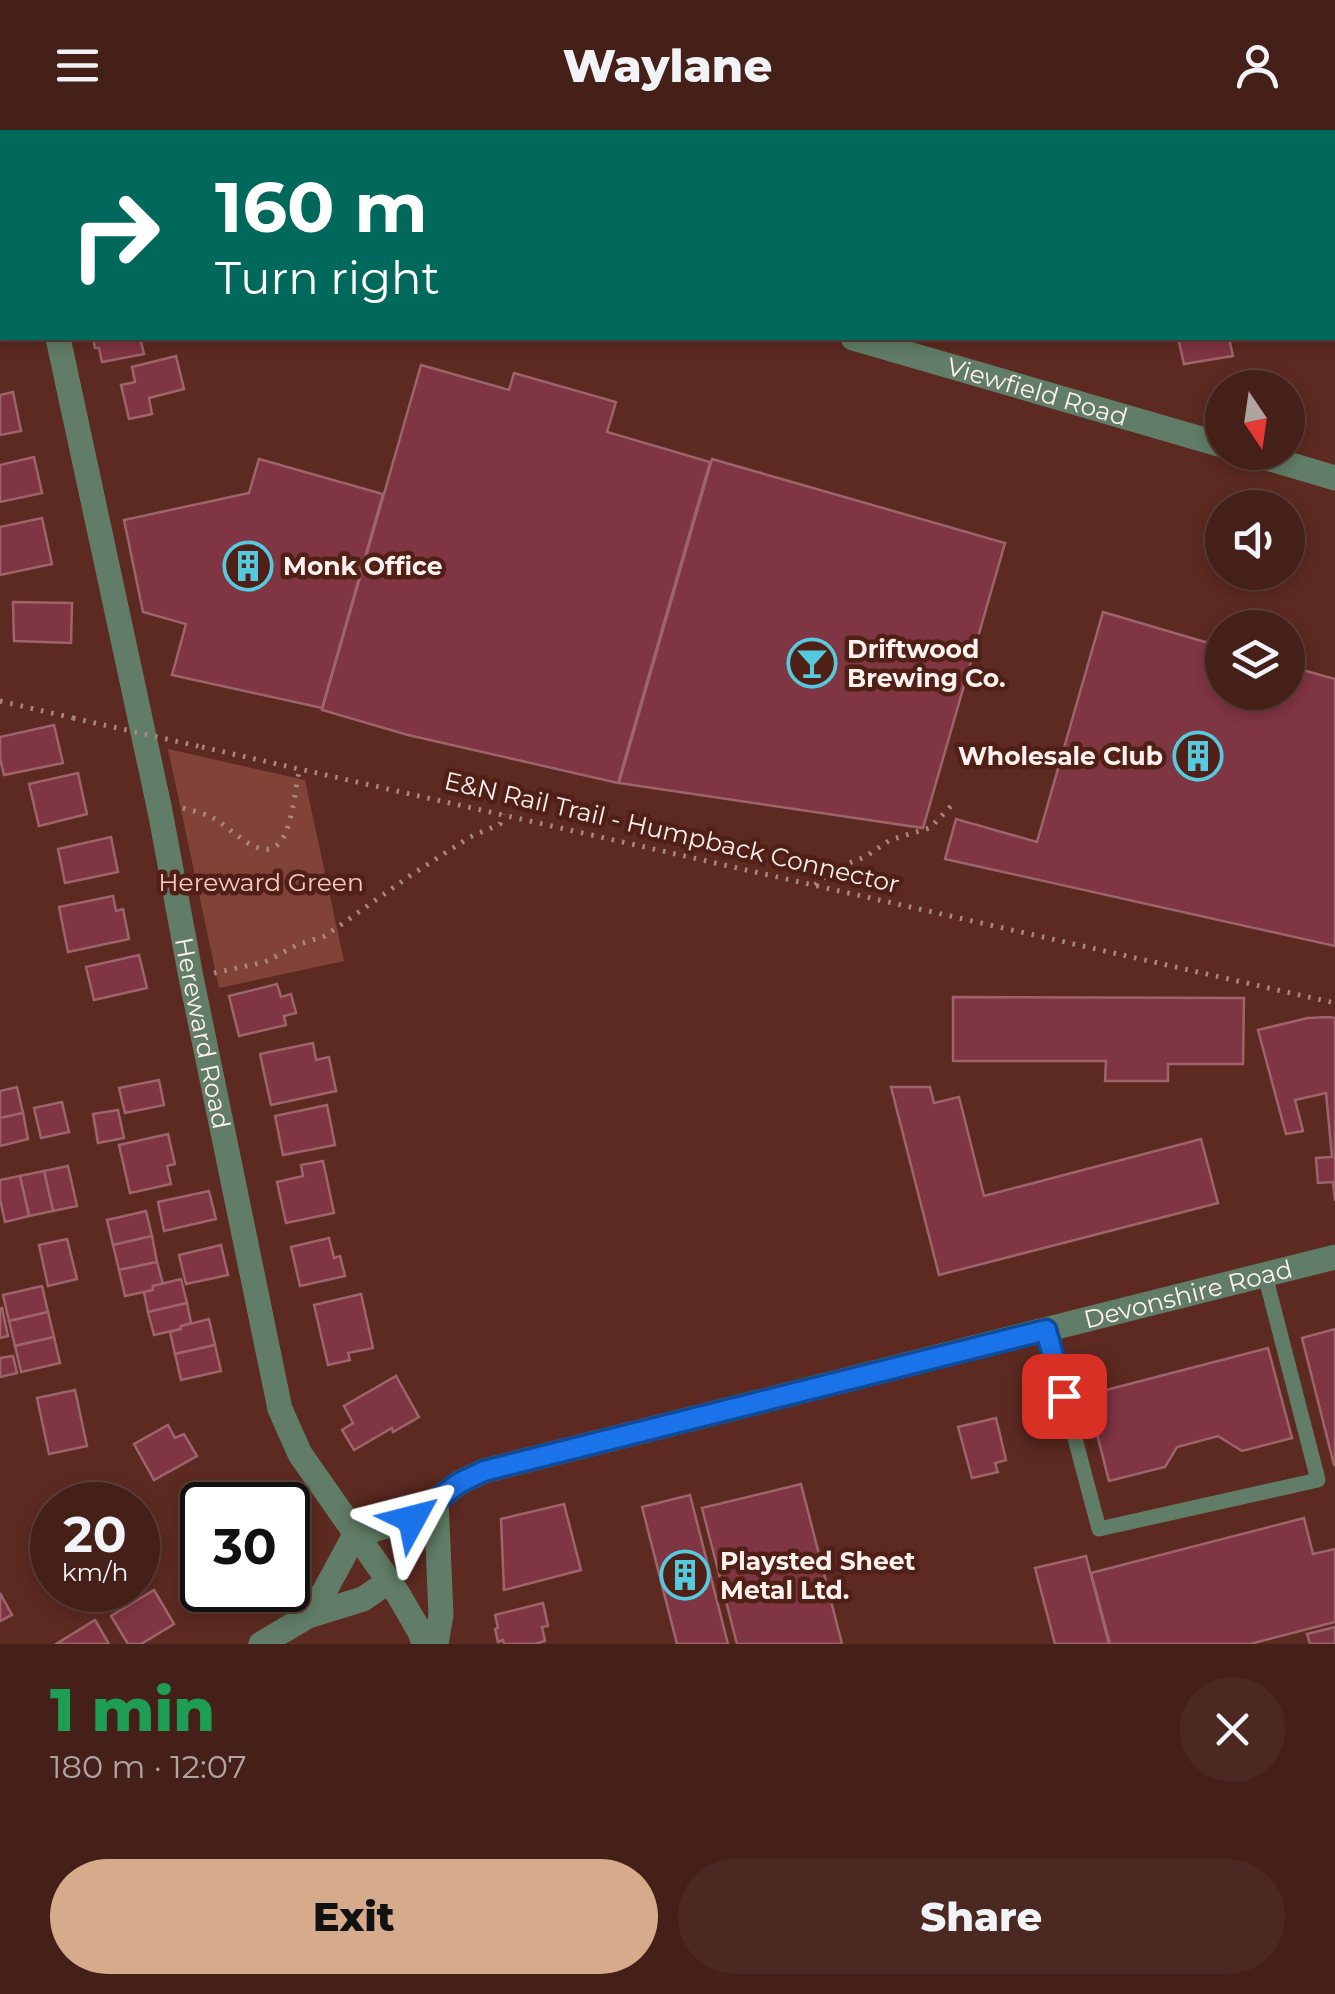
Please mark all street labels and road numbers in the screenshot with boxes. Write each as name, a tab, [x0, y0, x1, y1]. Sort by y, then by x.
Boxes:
street label: Viewfield Road	[944, 351, 1131, 432]
street label: E&N Rail Trail - Humpback Connector	[442, 765, 902, 899]
street label: Hereward Road	[169, 935, 237, 1132]
street label: Devonshire Road	[1081, 1253, 1295, 1335]

